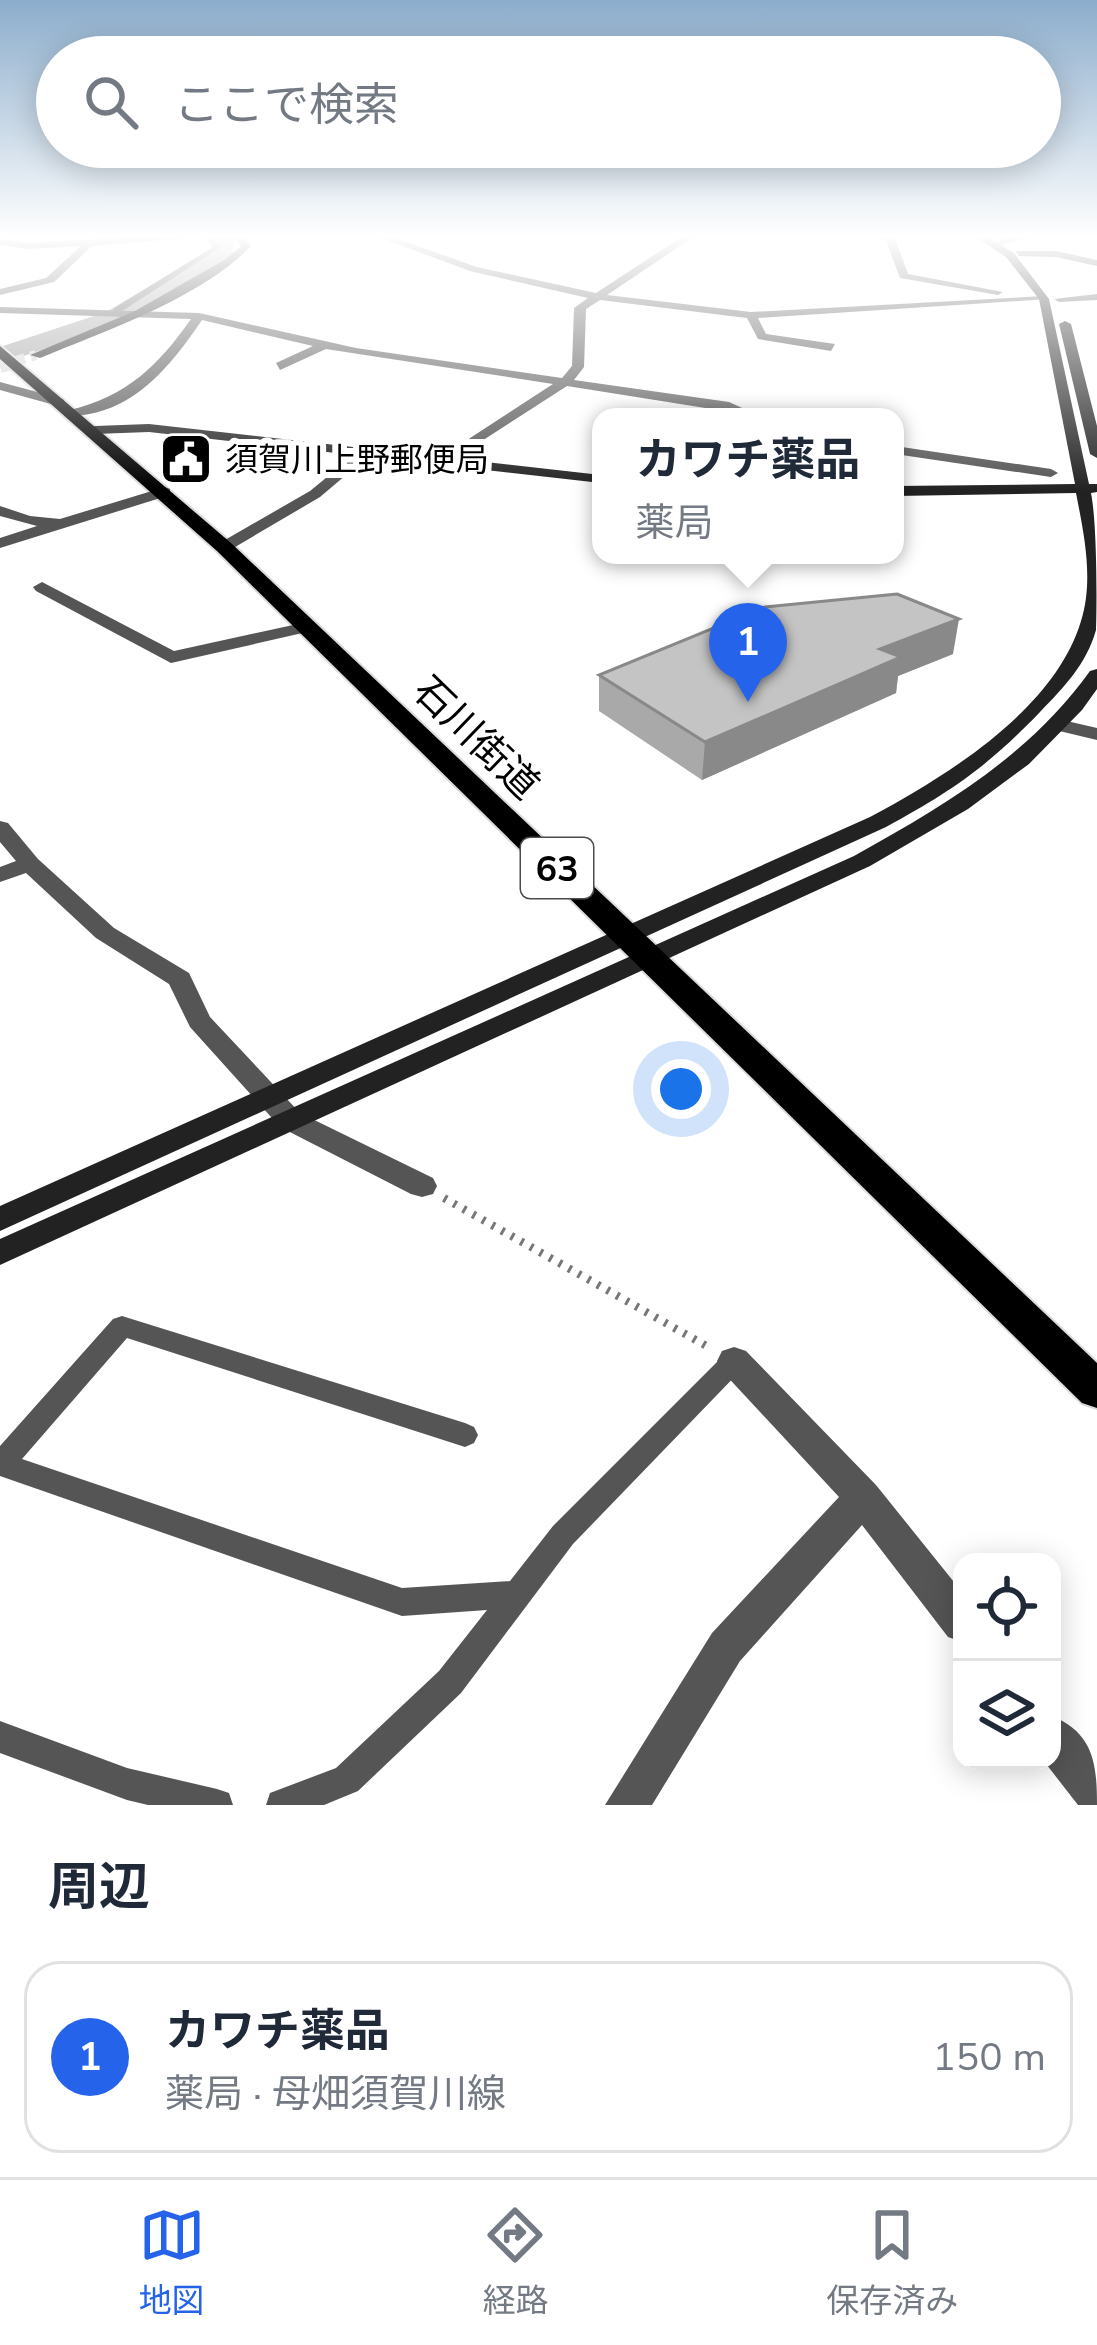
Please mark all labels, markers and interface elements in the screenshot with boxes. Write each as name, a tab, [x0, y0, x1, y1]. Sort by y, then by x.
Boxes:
search box	[36, 36, 1061, 168]
icon: search	[78, 69, 144, 135]
text: ここで検索	[174, 75, 399, 136]
popup	[592, 408, 904, 564]
text: カワチ薬品	[635, 430, 861, 491]
public building icon: 須賀川上野郵便局	[158, 431, 214, 487]
place label: 須賀川上野郵便局	[225, 438, 489, 483]
text: 薬局	[635, 497, 714, 550]
pin: 1	[709, 603, 787, 702]
street label: 石川街道	[401, 665, 550, 811]
road number: 63	[521, 838, 593, 898]
your location	[651, 1059, 711, 1119]
map controls	[953, 1553, 1061, 1769]
button: locate	[953, 1553, 1061, 1661]
button: layers	[953, 1661, 1061, 1769]
text: 周辺	[48, 1852, 150, 1922]
text: カワチ薬品	[165, 2001, 390, 2062]
text: 1	[78, 2031, 102, 2084]
text: 150 m	[932, 2031, 1046, 2084]
text: 薬局 · 母畑須賀川線	[165, 2068, 506, 2121]
tab: 地図	[139, 2202, 205, 2324]
tab: 経路	[482, 2202, 548, 2324]
tab: 保存済み	[826, 2202, 958, 2324]

